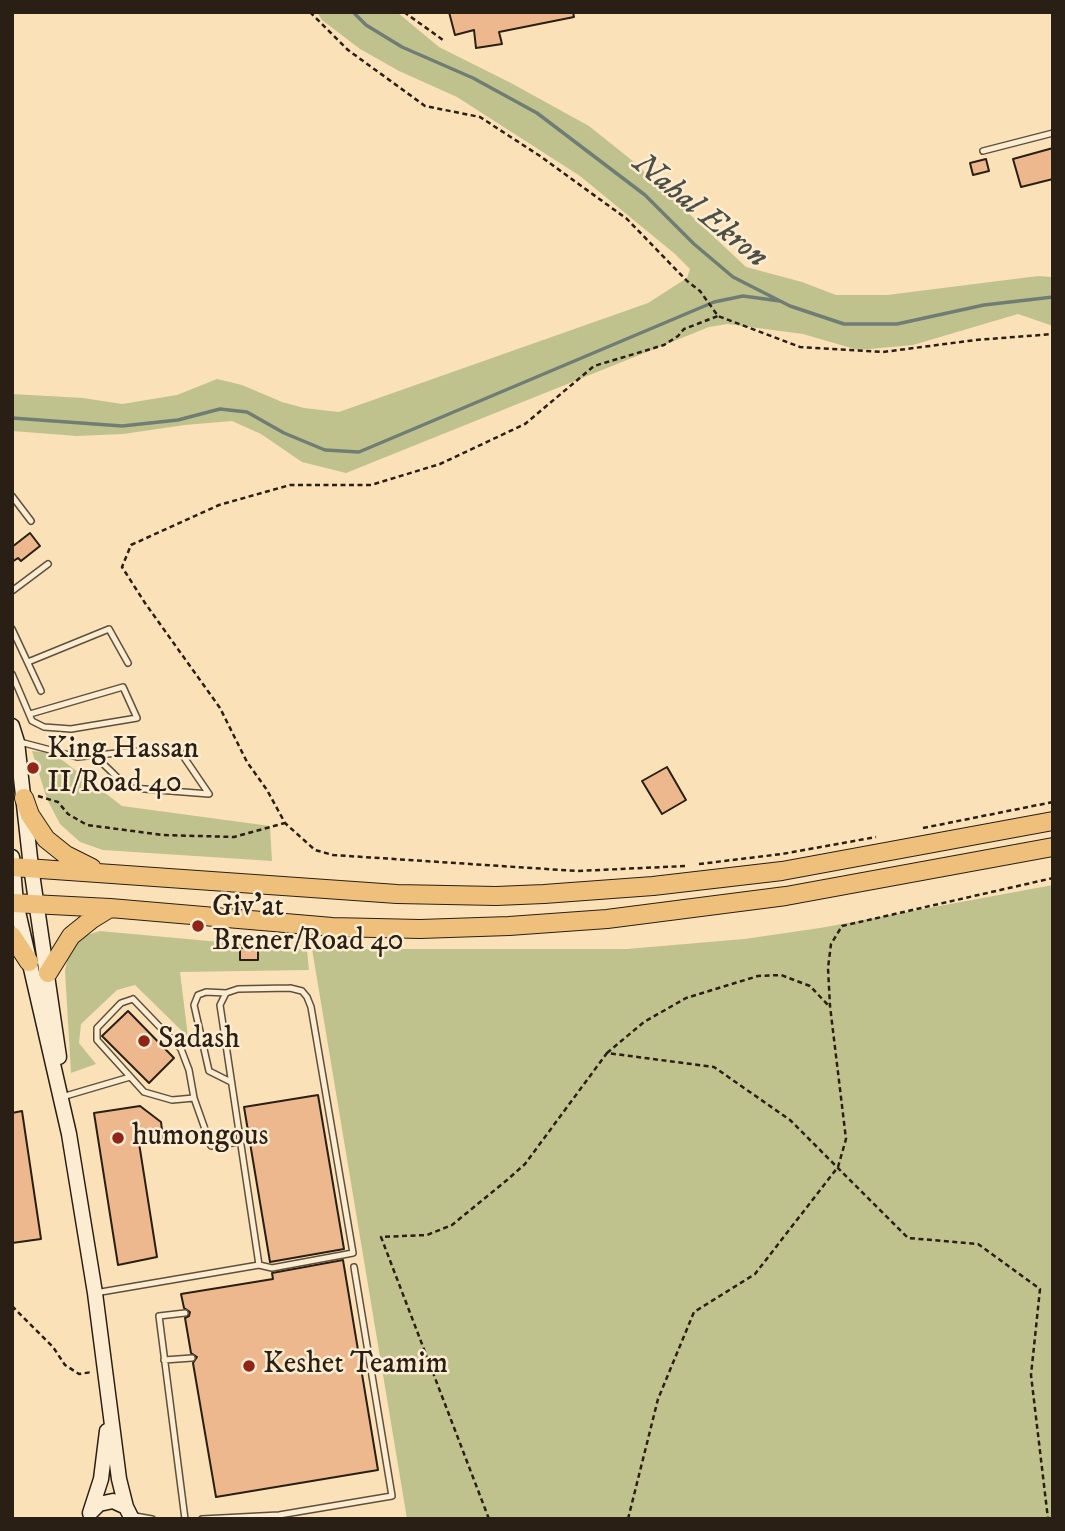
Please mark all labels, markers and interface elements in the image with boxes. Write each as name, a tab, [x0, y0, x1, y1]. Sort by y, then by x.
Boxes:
water label: Nahal Ekron	[624, 146, 774, 278]
place label: King Hassan II/Road 40	[47, 733, 199, 804]
marker: King Hassan II/Road 40	[25, 760, 41, 776]
place label: Giv'at Brener/Road 40	[212, 891, 404, 962]
marker: Giv'at Brener/Road 40	[190, 918, 206, 934]
place label: Sadash	[158, 1023, 240, 1059]
marker: Sadash	[136, 1033, 152, 1049]
place label: humongous	[132, 1120, 268, 1156]
marker: humongous	[110, 1130, 126, 1146]
place label: Keshet Teamim	[263, 1348, 448, 1384]
marker: Keshet Teamim	[241, 1358, 257, 1374]

